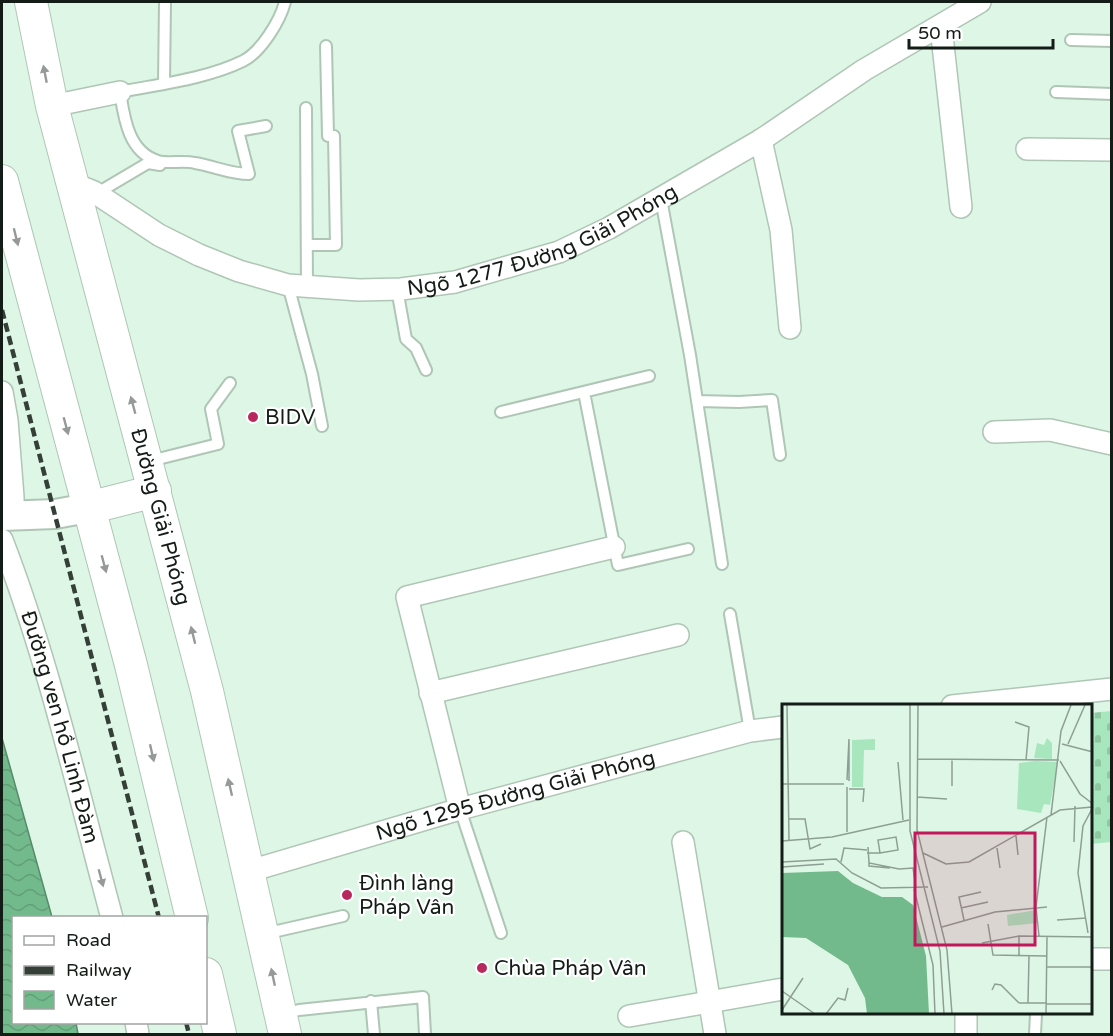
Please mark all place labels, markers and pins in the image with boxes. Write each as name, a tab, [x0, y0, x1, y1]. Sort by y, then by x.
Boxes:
place label: BIDV	[265, 405, 316, 430]
marker: BIDV	[246, 410, 260, 424]
place label: Đình làng Pháp Vân	[359, 871, 454, 920]
marker: Đình làng Pháp Vân	[340, 888, 354, 902]
place label: Chùa Pháp Vân	[494, 956, 647, 981]
marker: Chùa Pháp Vân	[475, 961, 489, 975]

